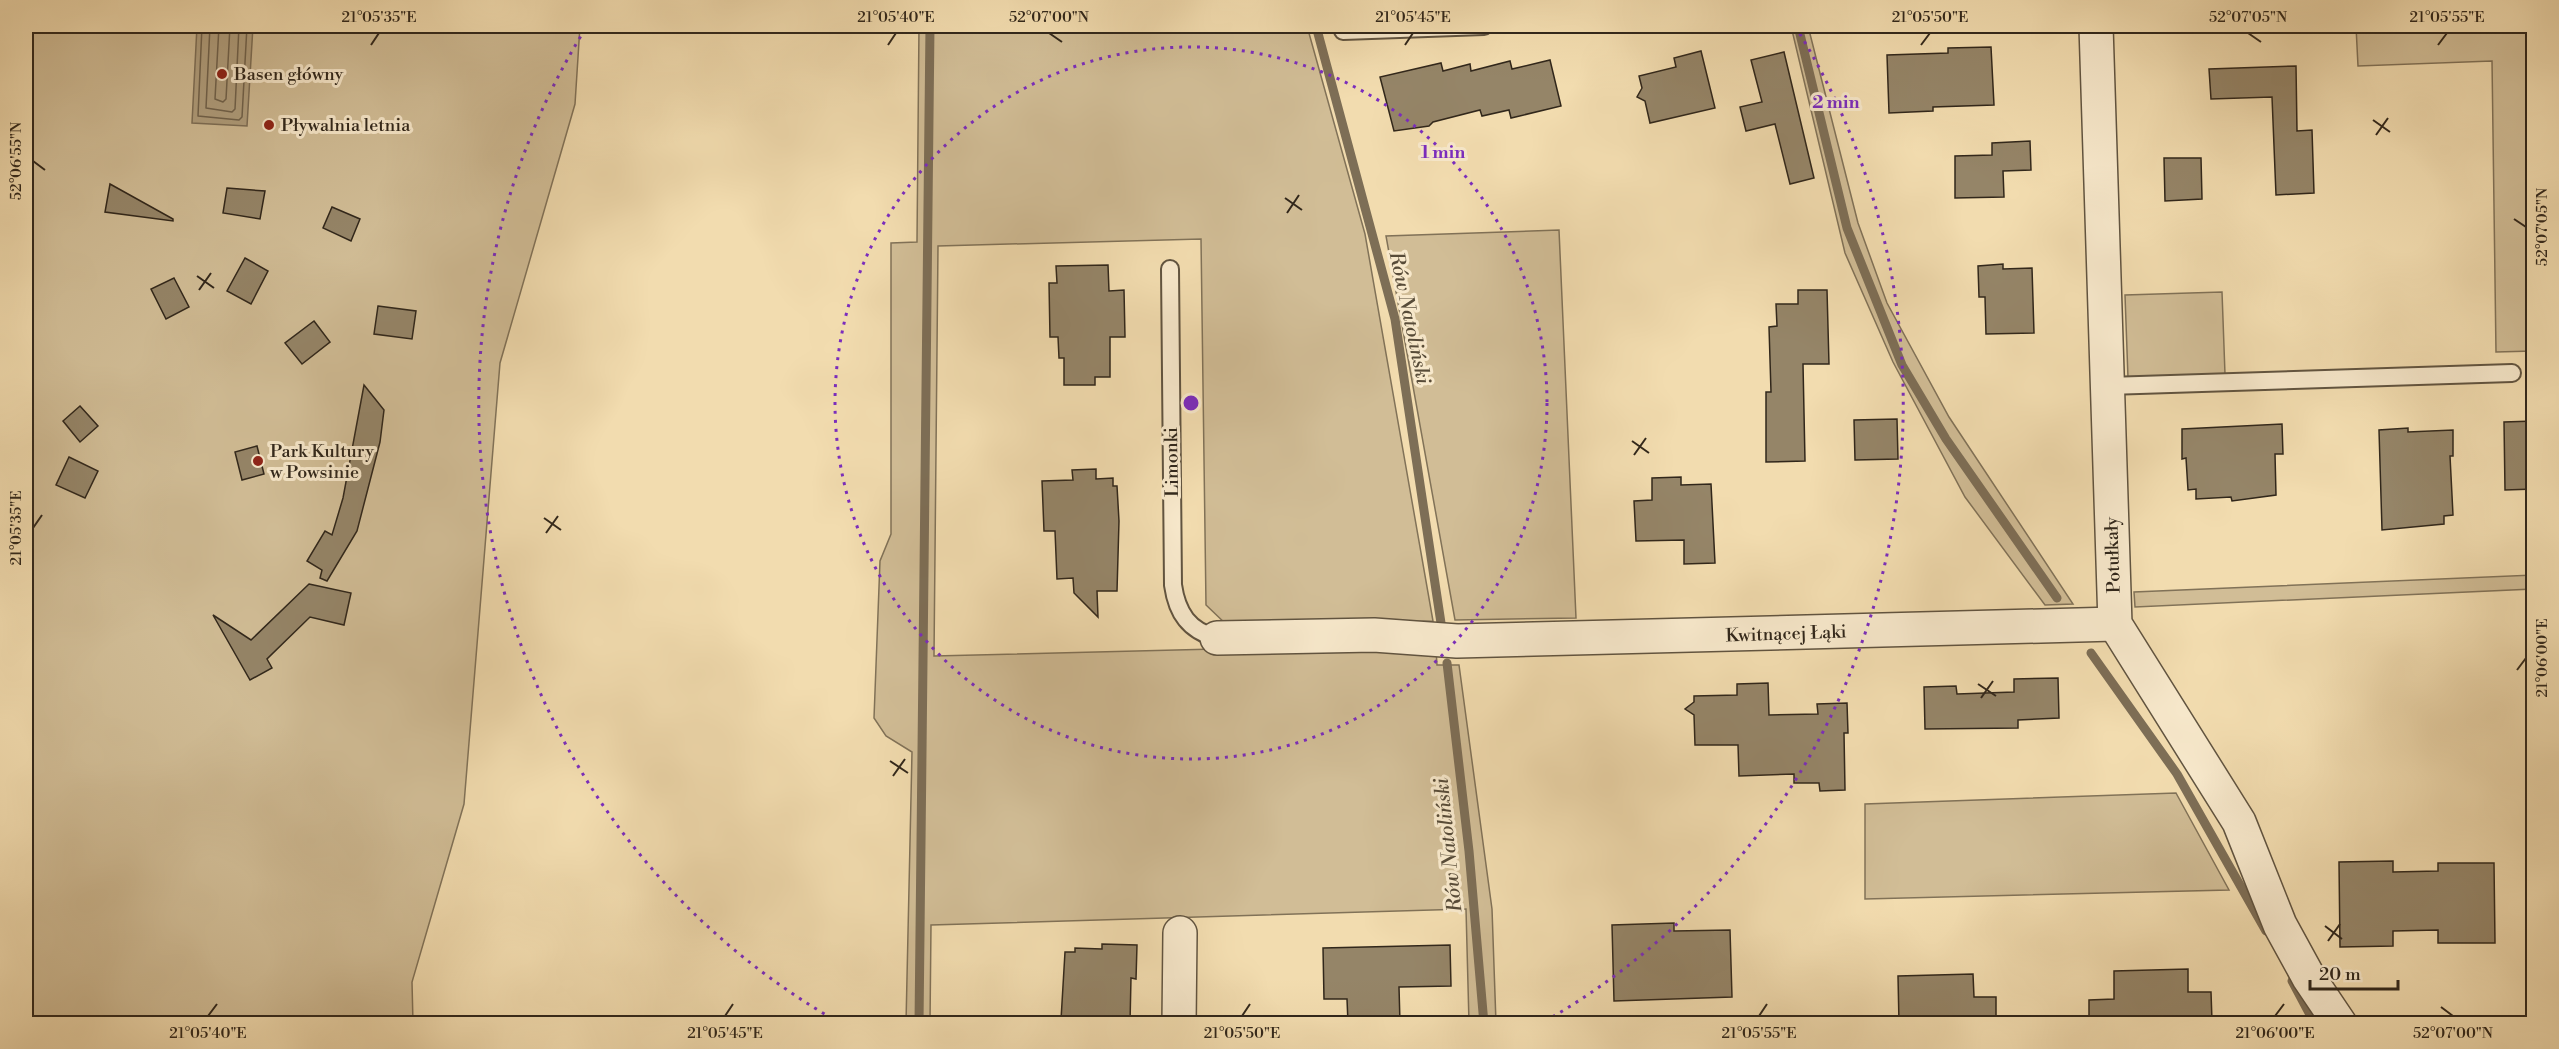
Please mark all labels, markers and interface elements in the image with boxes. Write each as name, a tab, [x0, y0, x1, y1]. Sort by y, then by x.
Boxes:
text: 21°05'35"E	[341, 8, 417, 27]
text: 21°05'40"E	[857, 8, 935, 27]
text: 52°07'00"N	[1009, 8, 1089, 27]
text: 21°05'45"E	[1375, 8, 1451, 27]
text: 21°05'50"E	[1892, 8, 1968, 27]
text: 52°07'05"N	[2209, 8, 2287, 27]
text: 21°05'55"E	[2409, 8, 2485, 27]
place label: Basen główny	[233, 63, 344, 86]
marker: Basen główny	[215, 67, 229, 81]
text: 2 min	[1812, 91, 1860, 114]
place label: Pływalnia letnia	[281, 114, 411, 137]
marker: Pływalnia letnia	[262, 118, 276, 132]
text: 52°06'55"N	[7, 122, 26, 200]
text: 1 min	[1421, 141, 1465, 164]
text: 52°07'05"N	[2533, 188, 2552, 266]
water label: Rów Natoliński	[1383, 248, 1435, 387]
centre of rings	[1181, 393, 1201, 413]
street label: Limonki	[1160, 427, 1184, 497]
place label: Park Kultury w Powsinie	[269, 440, 374, 484]
marker: Park Kultury w Powsinie	[251, 454, 265, 468]
text: 21°05'35"E	[7, 490, 26, 566]
street label: Potułkały	[2100, 516, 2126, 593]
text: 21°06'00"E	[2533, 618, 2552, 698]
street label: Kwitnącej Łąki	[1725, 620, 1847, 648]
water label: Rów Natoliński	[1429, 776, 1469, 915]
scale bar	[2310, 953, 2398, 991]
text: 20 m	[2319, 963, 2361, 986]
text: 21°05'40"E	[169, 1024, 247, 1043]
text: 21°05'45"E	[687, 1024, 763, 1043]
text: 21°05'50"E	[1204, 1024, 1280, 1043]
text: 21°05'55"E	[1721, 1024, 1797, 1043]
text: 21°06'00"E	[2235, 1024, 2315, 1043]
text: 52°07'00"N	[2413, 1024, 2493, 1043]

